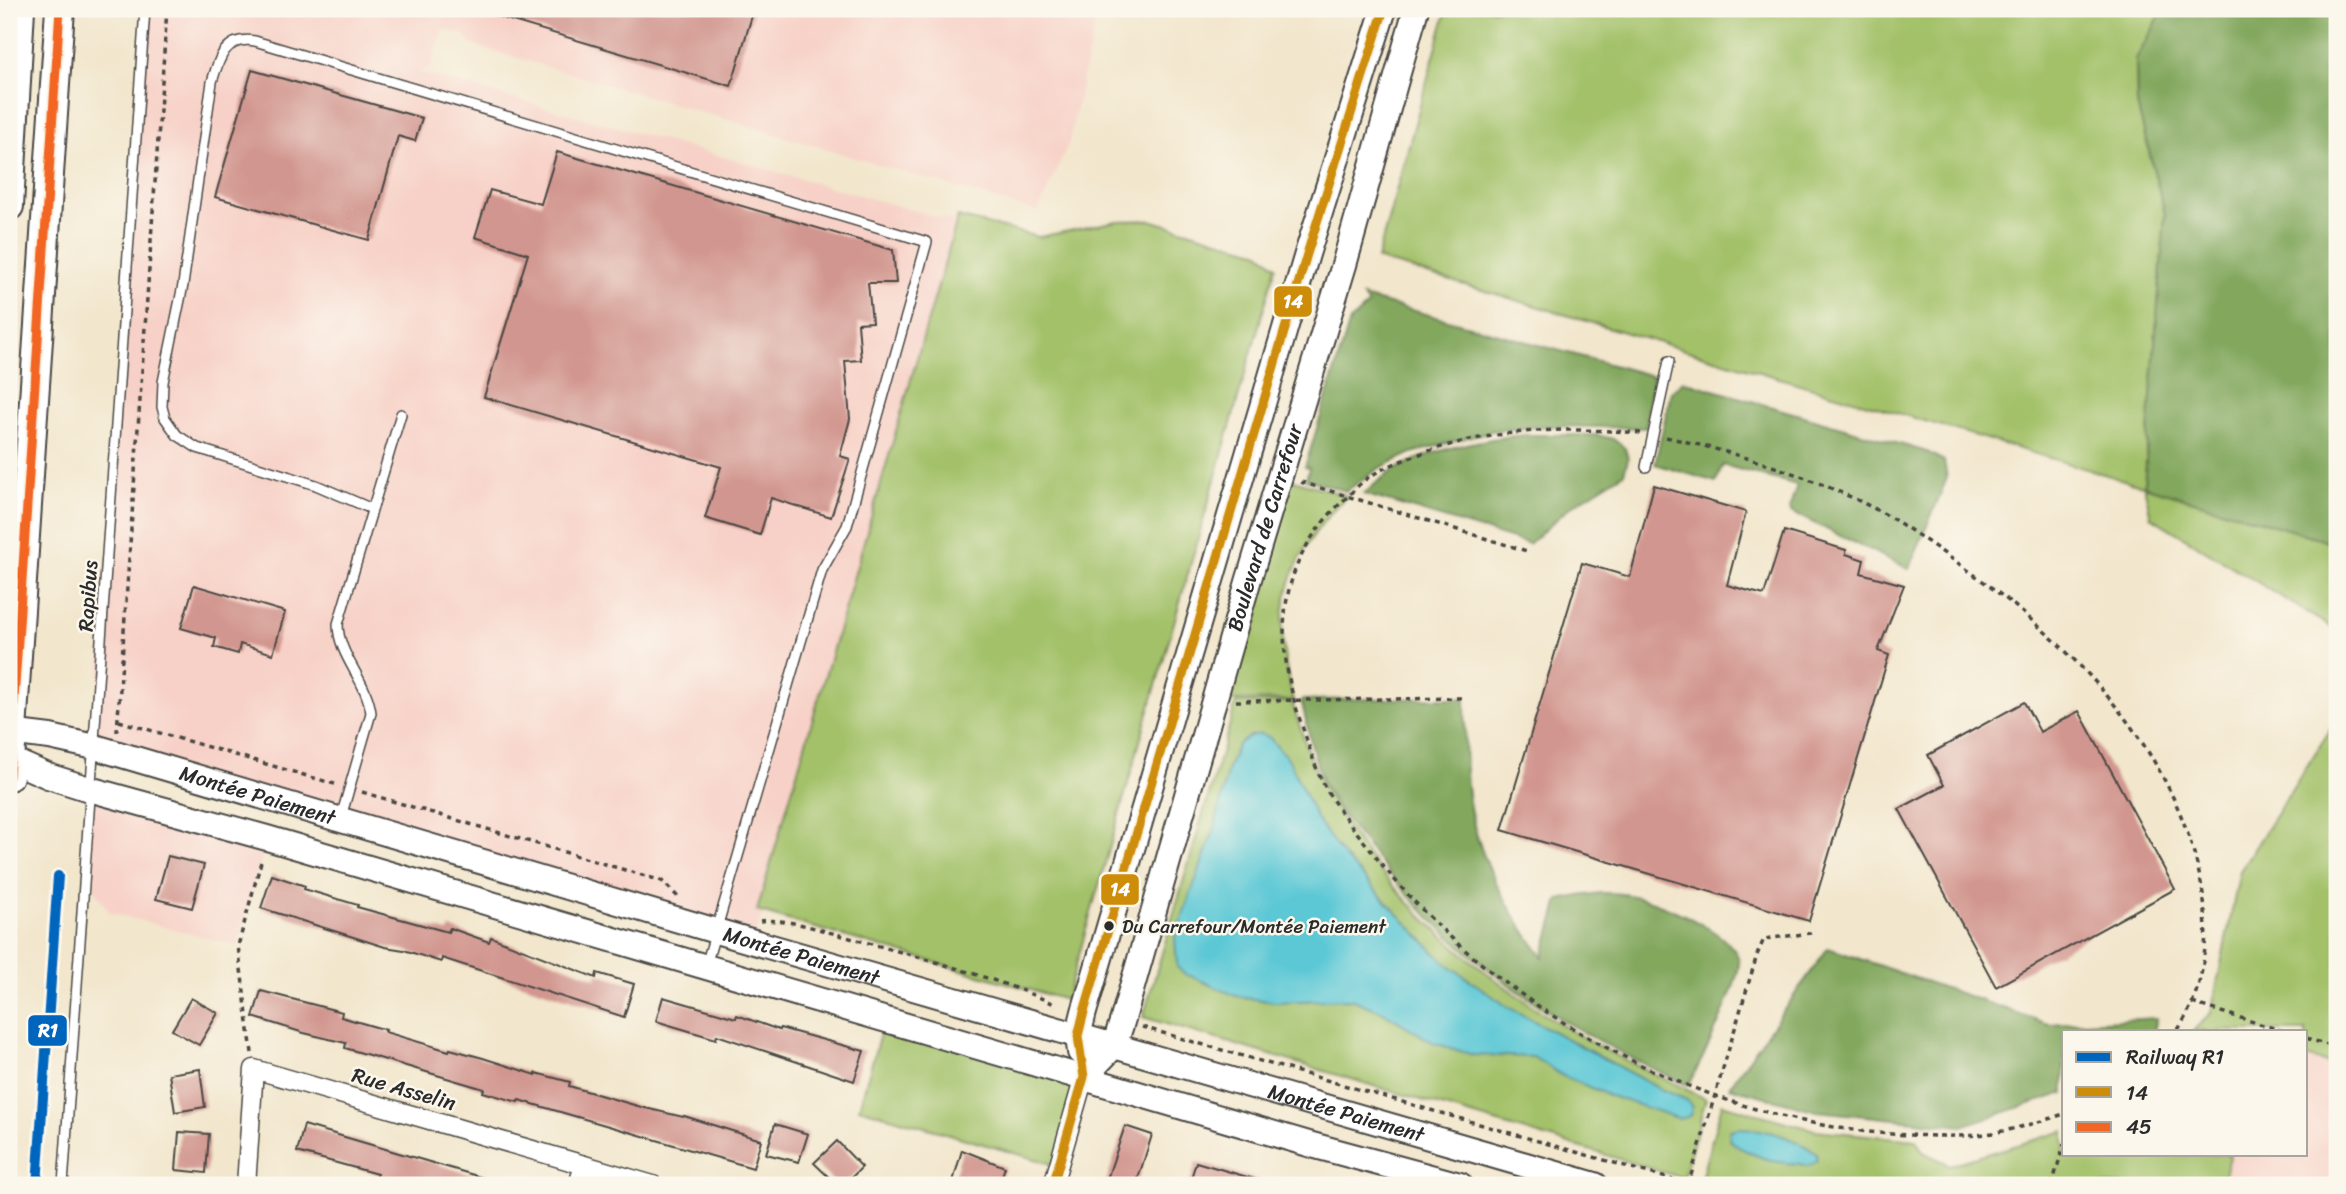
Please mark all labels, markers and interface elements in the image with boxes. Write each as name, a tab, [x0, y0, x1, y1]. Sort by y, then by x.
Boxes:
line badge: 14	[1273, 285, 1313, 318]
text: 14	[1283, 285, 1303, 318]
street label: Boulevard de Carrefour	[1216, 418, 1314, 636]
street label: Rapibus	[67, 559, 109, 633]
street label: Montée Paiement	[175, 754, 342, 837]
line badge: 14	[1100, 873, 1140, 906]
text: 14	[1110, 873, 1130, 906]
place label: Du Carrefour/Montée Paiement	[1122, 910, 1387, 943]
street label: Montée Paiement	[719, 915, 886, 997]
marker: Du Carrefour/Montée Paiement	[1102, 919, 1116, 933]
line badge: R1	[27, 1014, 68, 1047]
text: R1	[37, 1014, 58, 1047]
legend	[2062, 1030, 2308, 1156]
text: Railway R1	[2126, 1038, 2224, 1076]
street label: Rue Asselin	[348, 1056, 460, 1122]
street label: Montée Paiement	[1263, 1072, 1430, 1154]
text: 14	[2126, 1074, 2148, 1112]
text: 45	[2126, 1108, 2152, 1146]

